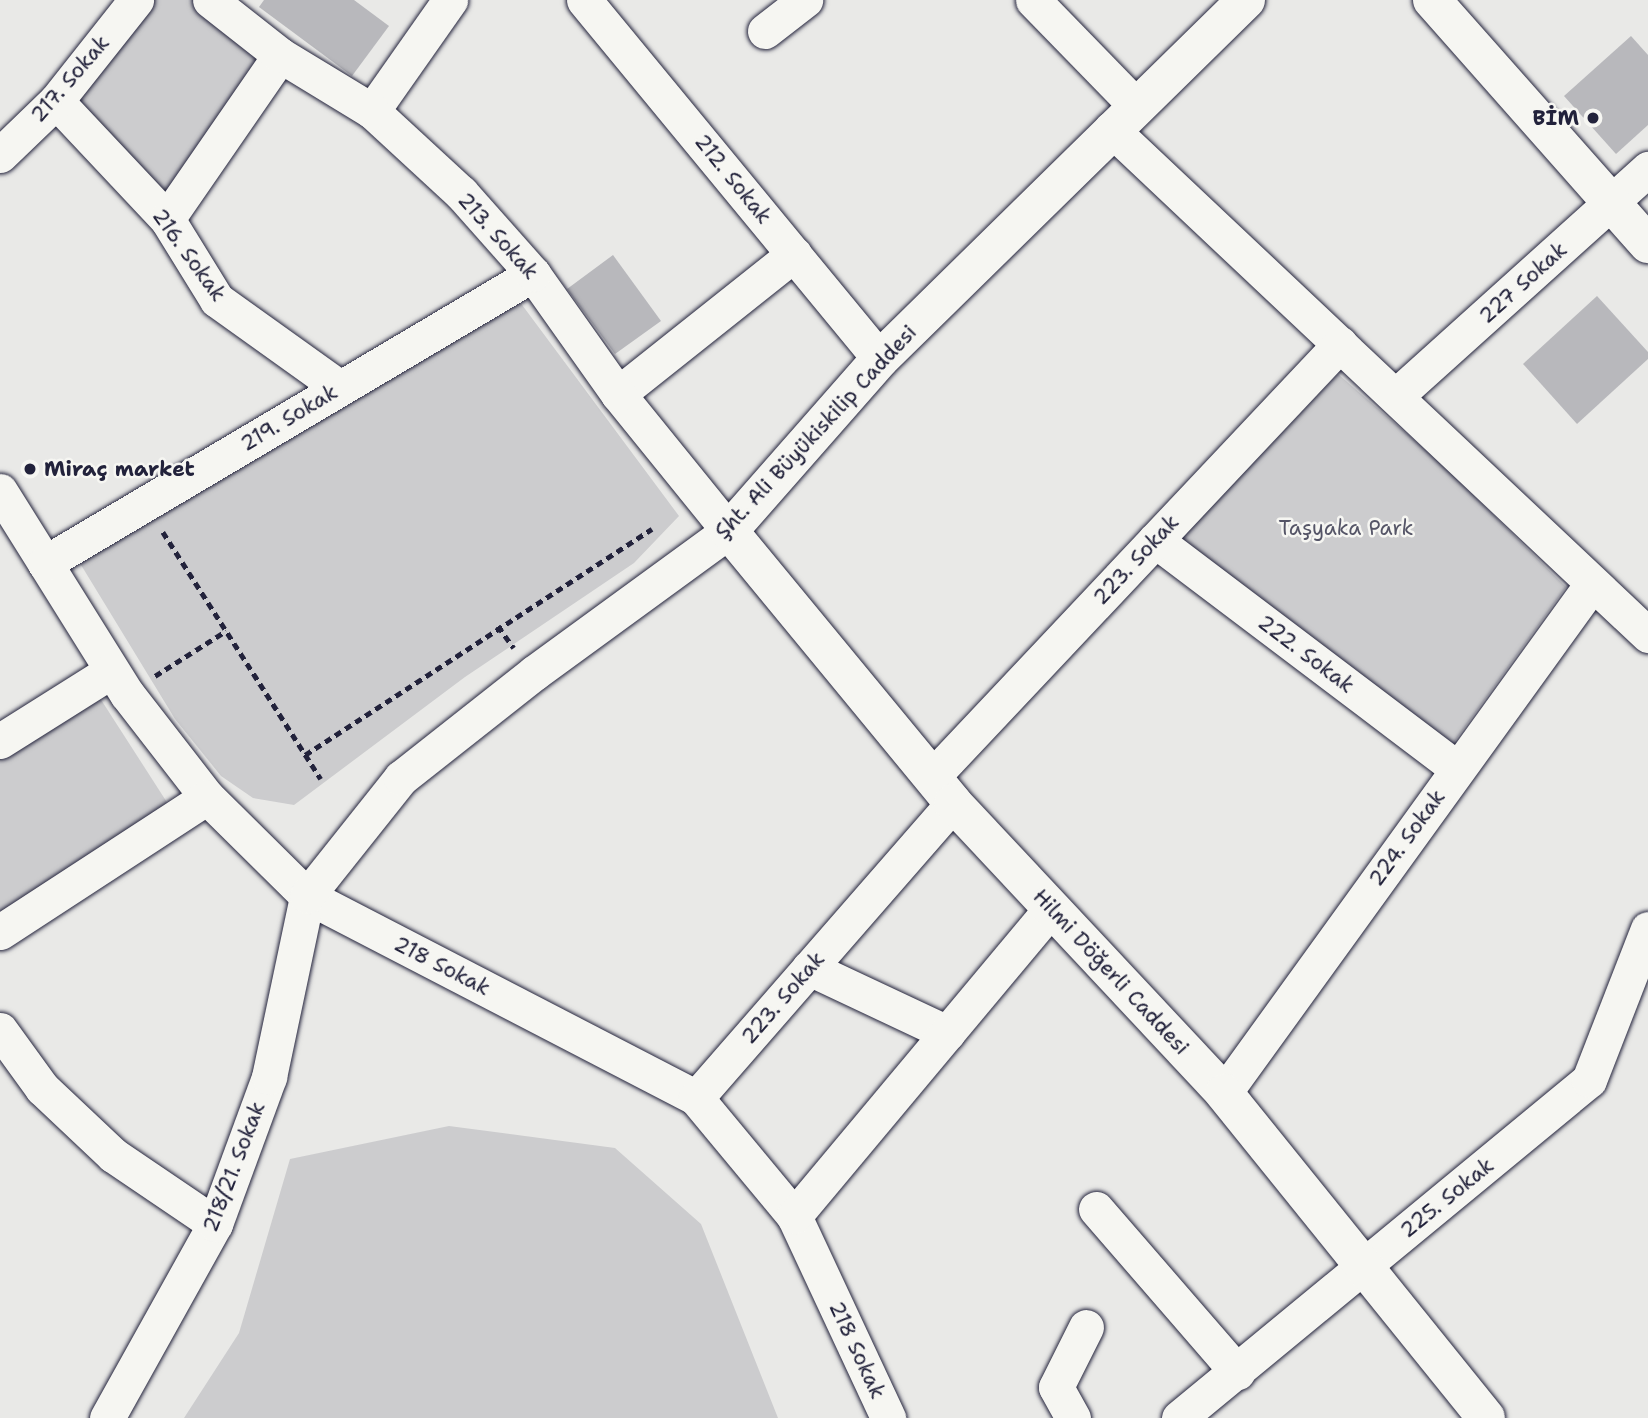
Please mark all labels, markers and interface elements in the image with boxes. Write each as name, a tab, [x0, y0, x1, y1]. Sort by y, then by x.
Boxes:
street label: 217. Sokak	[25, 30, 115, 128]
place label: BİM	[1533, 105, 1579, 131]
marker: BİM	[1585, 110, 1601, 126]
street label: 212. Sokak	[689, 129, 777, 229]
street label: 213. Sokak	[452, 187, 544, 285]
street label: 216. Sokak	[147, 204, 231, 306]
street label: 227 Sokak	[1474, 237, 1572, 329]
street label: Şht. Ali Büyükiskilip Caddesi	[710, 320, 922, 544]
street label: 219. Sokak	[236, 379, 342, 457]
place label: Miraç market	[44, 456, 195, 482]
marker: Miraç market	[22, 461, 38, 477]
street label: 223. Sokak	[1088, 510, 1184, 610]
park label: Taşyaka Park	[1278, 515, 1414, 541]
street label: 222. Sokak	[1253, 610, 1359, 698]
street label: 224. Sokak	[1364, 785, 1450, 891]
street label: Hilmi Döğerli Caddesi	[1028, 884, 1194, 1060]
street label: 218 Sokak	[390, 931, 494, 1001]
street label: 223. Sokak	[736, 947, 830, 1049]
street label: 218/21. Sokak	[198, 1098, 270, 1236]
street label: 225. Sokak	[1395, 1153, 1499, 1243]
street label: 218 Sokak	[824, 1297, 890, 1403]

